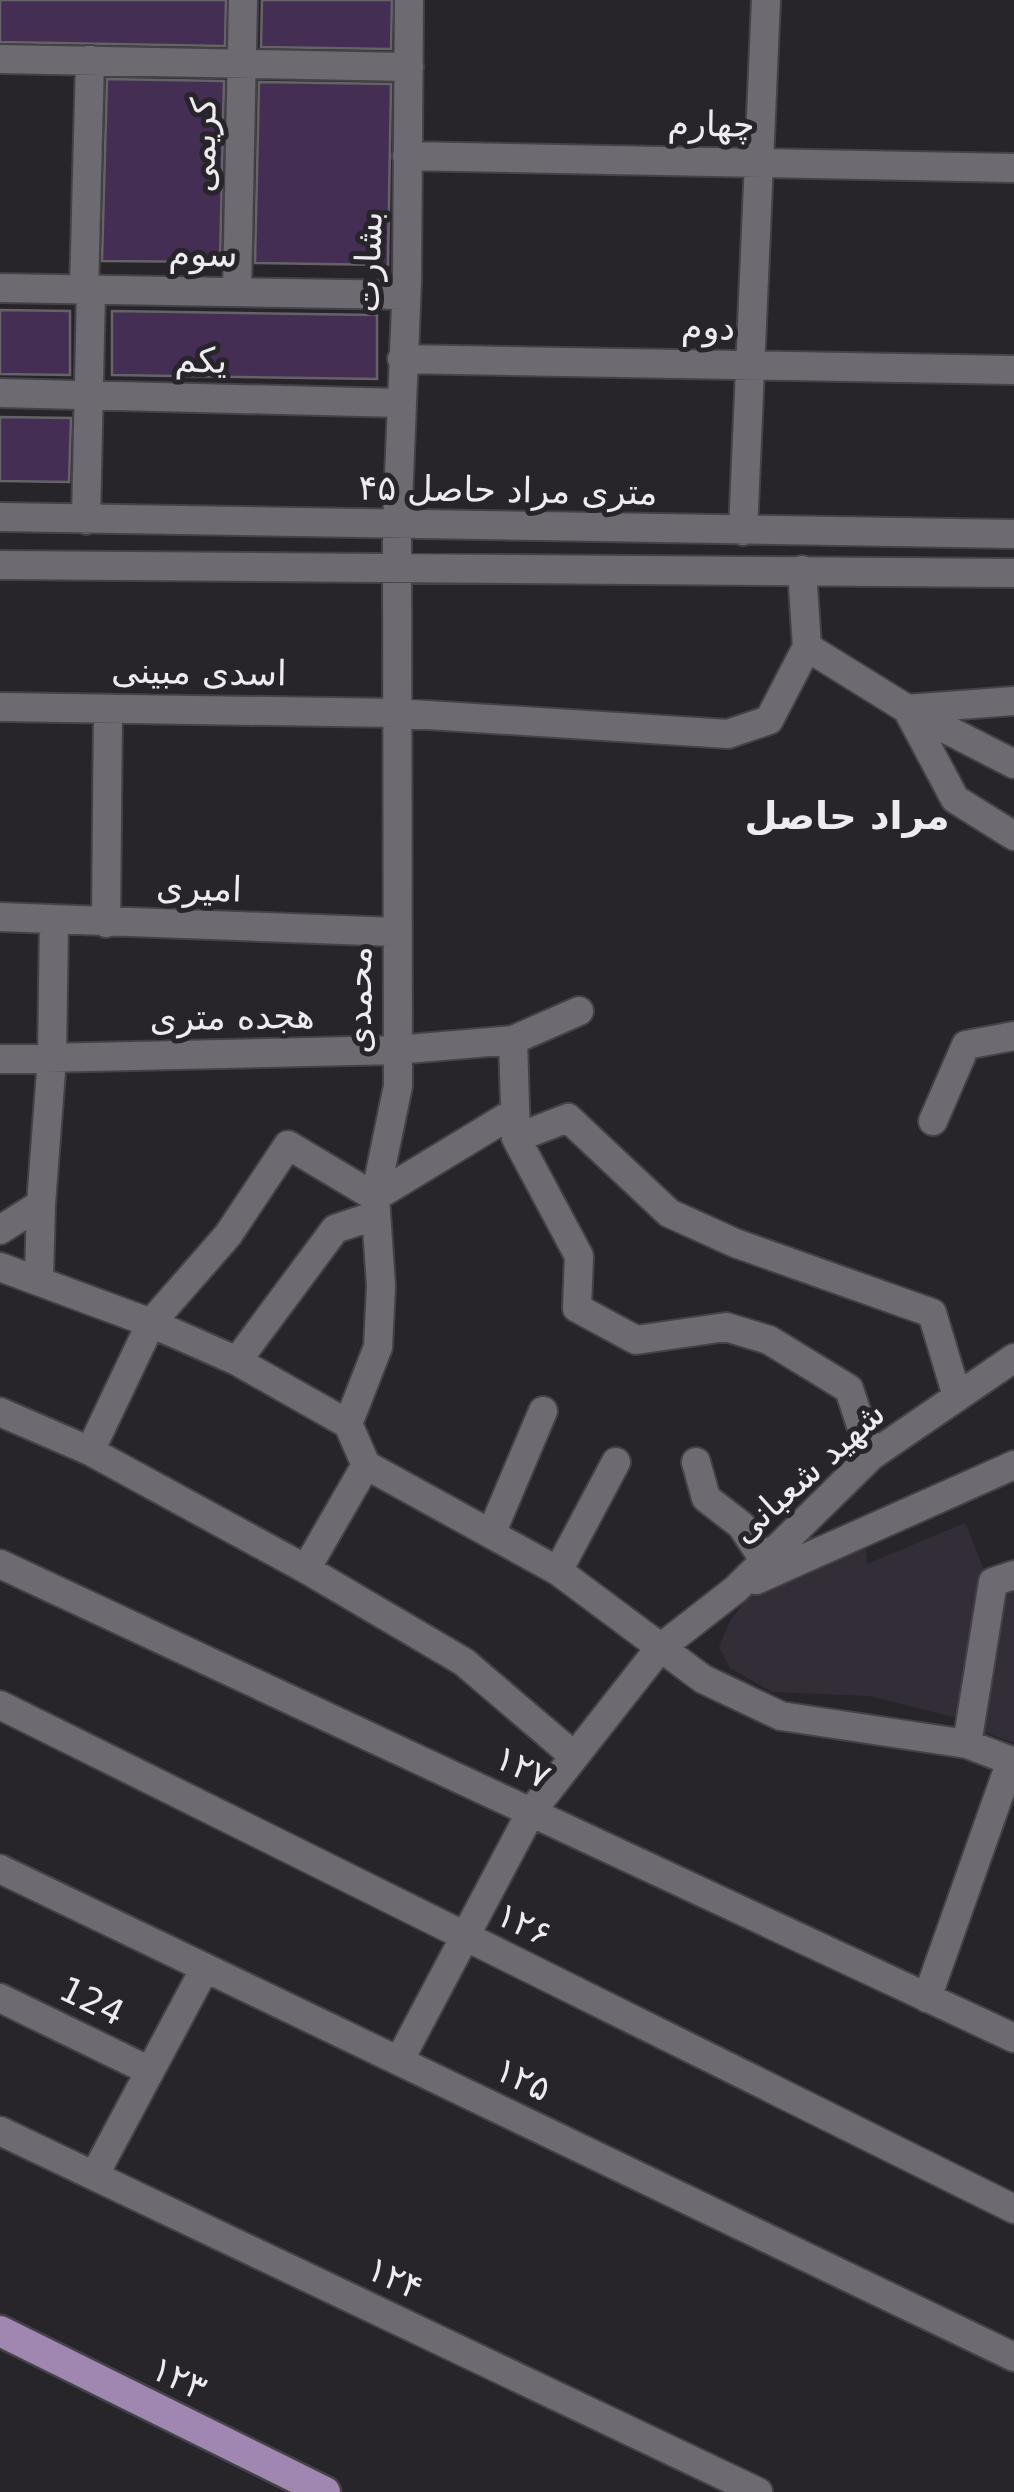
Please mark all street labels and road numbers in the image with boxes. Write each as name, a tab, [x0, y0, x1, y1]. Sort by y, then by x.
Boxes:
street label: کریمی	[182, 97, 225, 193]
street label: چهارم	[667, 103, 755, 146]
street label: بشارت	[346, 211, 391, 313]
street label: سوم	[168, 233, 238, 276]
street label: دوم	[681, 307, 735, 348]
street label: یکم	[174, 339, 228, 382]
street label: ۴۵ متری مراد حاصل	[358, 467, 658, 514]
street label: اسدی مبینی	[111, 650, 287, 694]
street label: امیری	[155, 867, 243, 910]
street label: محمدی	[339, 946, 379, 1054]
street label: هجده متری	[149, 996, 315, 1039]
street label: شهید شعبانی	[723, 1393, 893, 1552]
street label: ۱۲۷	[489, 1737, 557, 1797]
street label: ۱۲۶	[490, 1894, 558, 1954]
street label: 124	[53, 1968, 131, 2034]
street label: ۱۲۵	[489, 2049, 557, 2109]
street label: ۱۲۴	[361, 2248, 429, 2308]
street label: ۱۲۳	[145, 2348, 213, 2408]

